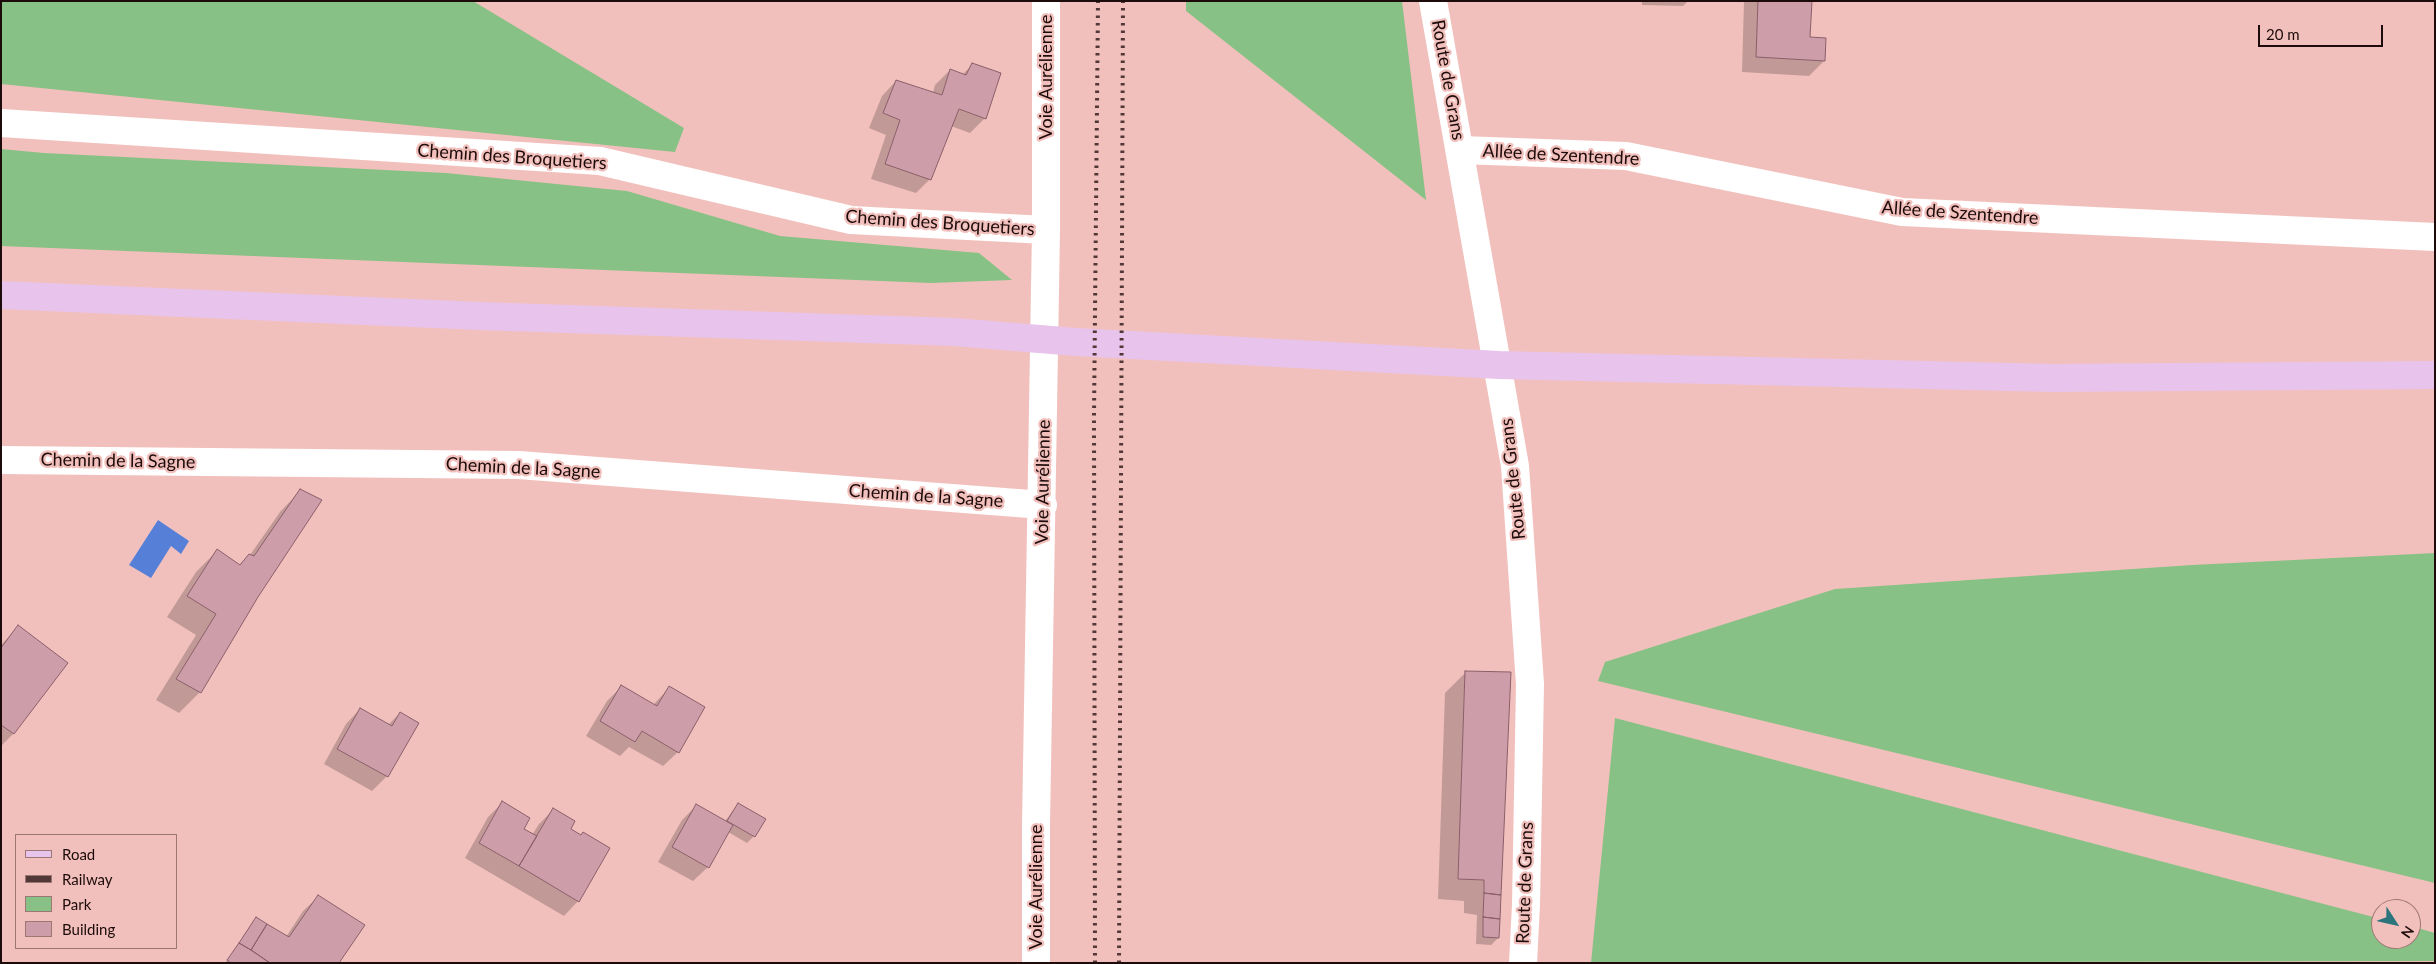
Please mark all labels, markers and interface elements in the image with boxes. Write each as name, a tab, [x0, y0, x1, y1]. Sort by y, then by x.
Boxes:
street label: Voie Aurélienne	[1035, 15, 1057, 139]
scale bar	[2261, 15, 2386, 47]
street label: Route de Grans	[1427, 18, 1469, 142]
text: 20 m	[2266, 25, 2300, 43]
street label: Chemin des Broquetiers	[417, 140, 607, 174]
street label: Allée de Szentendre	[1482, 140, 1640, 170]
street label: Allée de Szentendre	[1881, 197, 2039, 229]
street label: Chemin des Broquetiers	[845, 206, 1035, 240]
street label: Route de Grans	[1496, 417, 1530, 541]
street label: Voie Aurélienne	[1031, 419, 1055, 545]
street label: Chemin de la Sagne	[40, 449, 196, 473]
street label: Chemin de la Sagne	[445, 453, 601, 483]
street label: Chemin de la Sagne	[848, 480, 1004, 512]
street label: Route de Grans	[1512, 822, 1538, 944]
street label: Voie Aurélienne	[1025, 825, 1047, 949]
legend	[15, 834, 178, 949]
text: Road	[62, 845, 95, 863]
text: Railway	[62, 870, 113, 888]
text: Park	[62, 895, 91, 913]
north arrow	[2371, 899, 2421, 949]
text: Building	[62, 920, 115, 938]
text: N	[2398, 923, 2418, 942]

